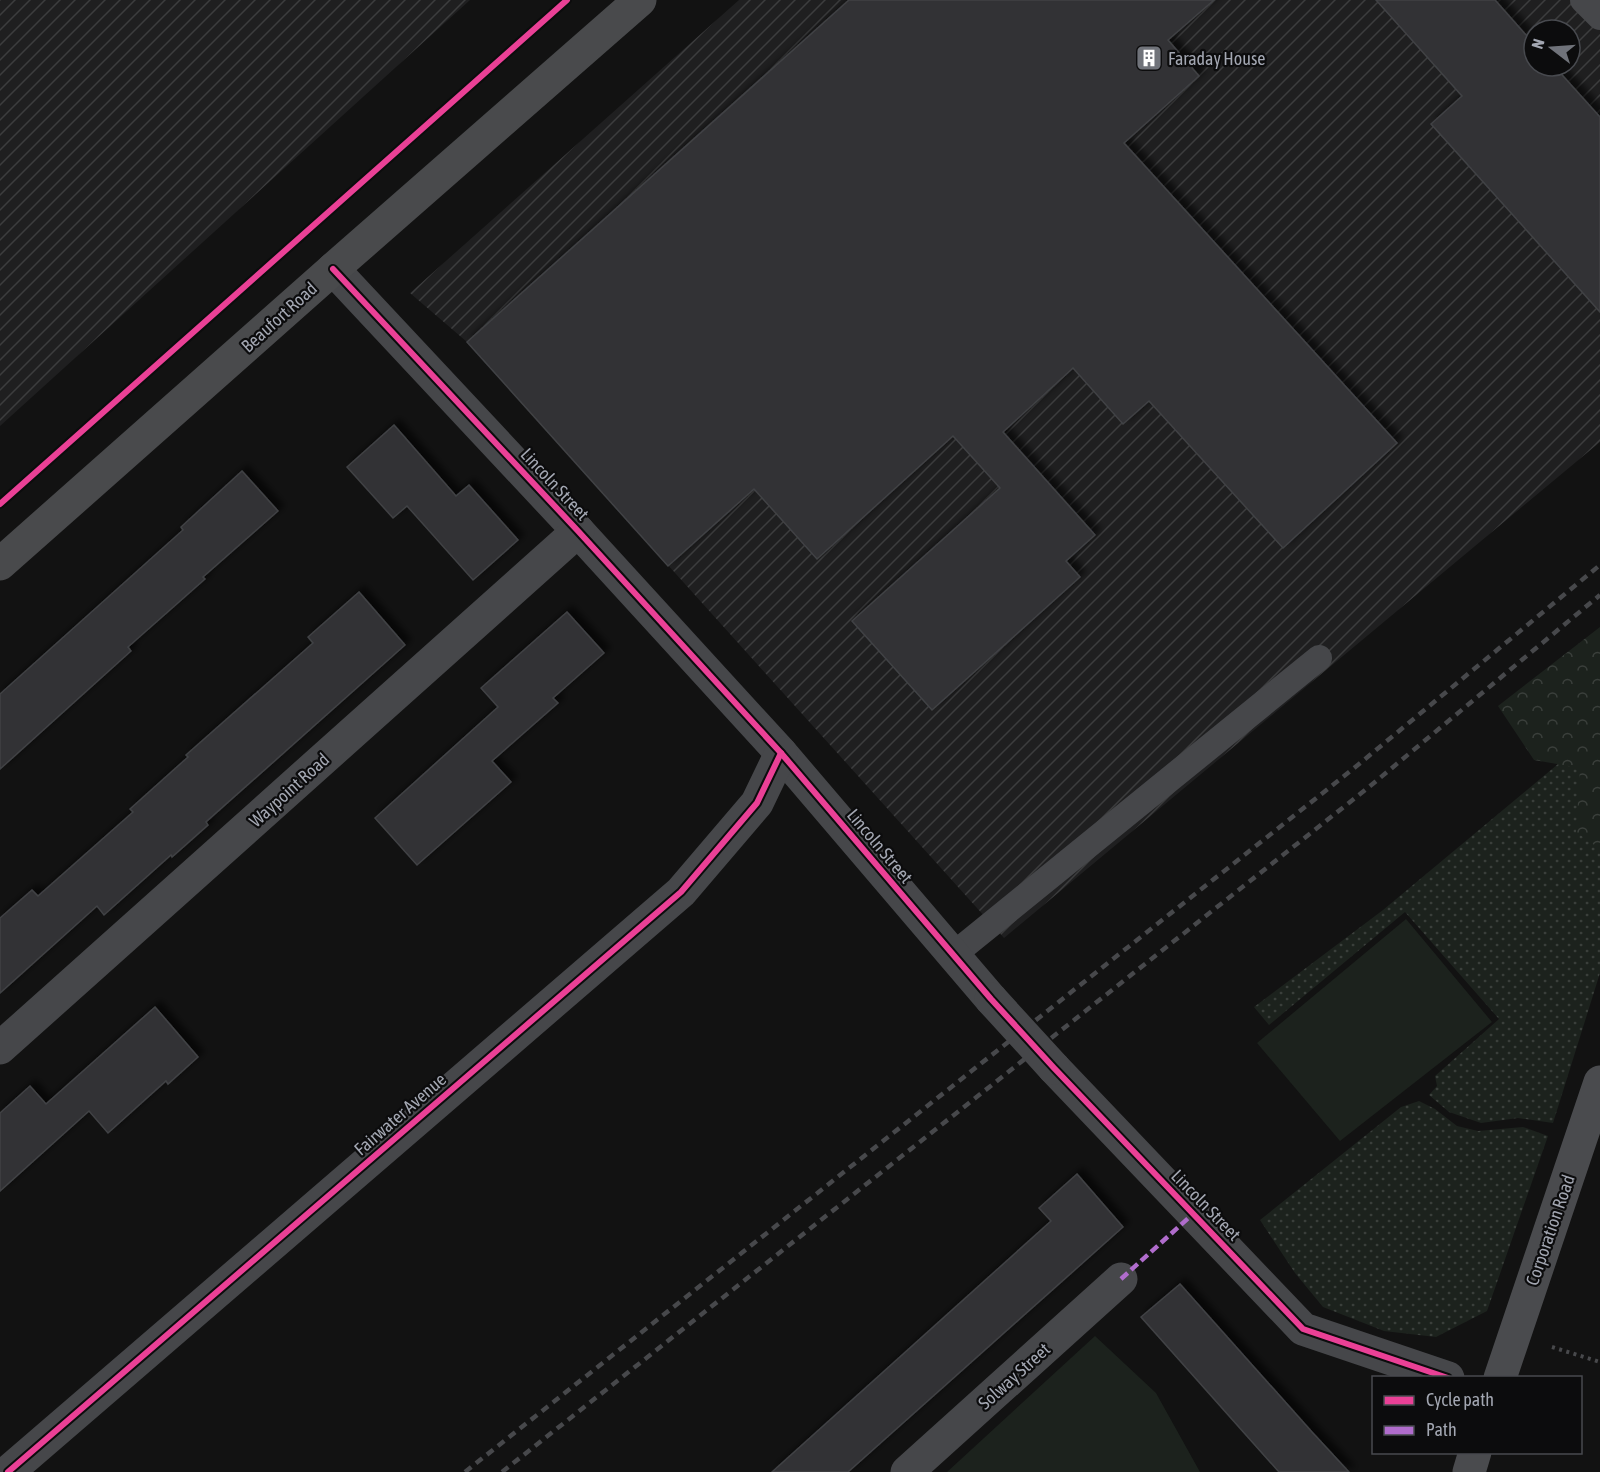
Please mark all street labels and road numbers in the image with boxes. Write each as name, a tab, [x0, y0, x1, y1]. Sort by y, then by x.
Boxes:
street label: Beaufort Road	[237, 278, 321, 356]
street label: Lincoln Street	[516, 444, 594, 524]
street label: Waypoint Road	[245, 749, 333, 831]
street label: Lincoln Street	[843, 805, 917, 887]
street label: Fairwater Avenue	[350, 1069, 450, 1159]
street label: Lincoln Street	[1167, 1165, 1245, 1245]
street label: Corporation Road	[1521, 1172, 1579, 1288]
street label: Solway Street	[974, 1338, 1054, 1414]

